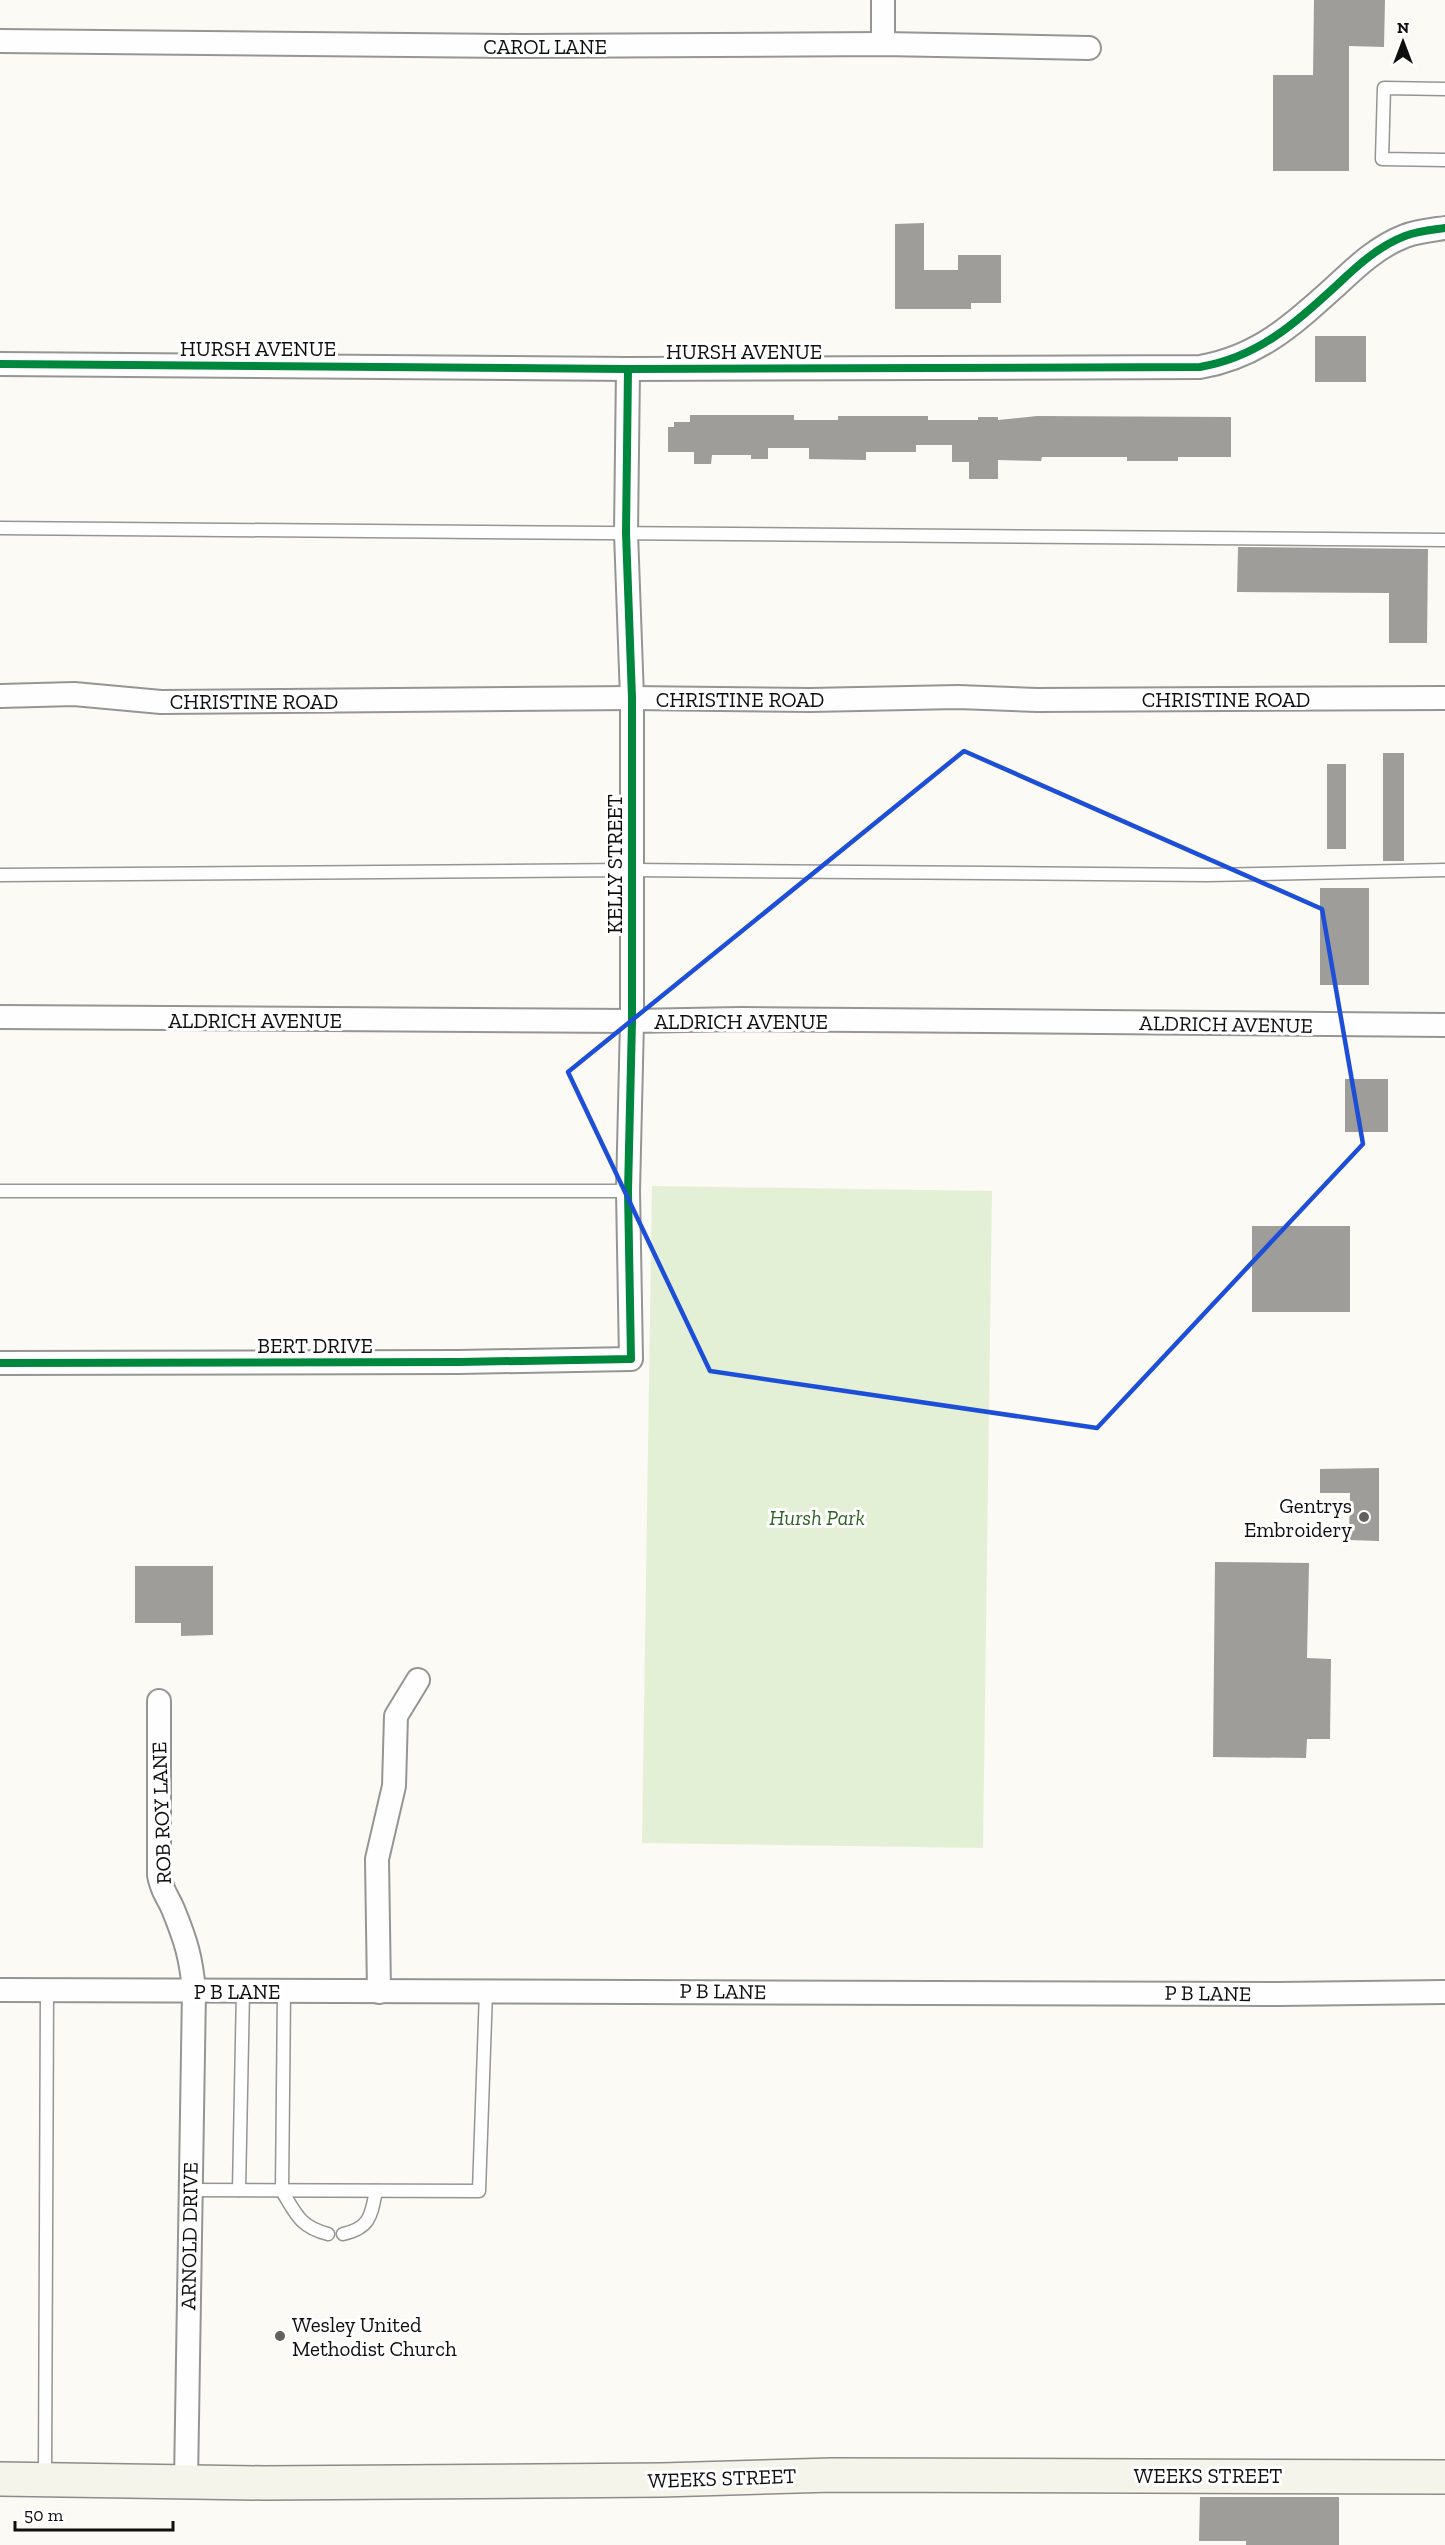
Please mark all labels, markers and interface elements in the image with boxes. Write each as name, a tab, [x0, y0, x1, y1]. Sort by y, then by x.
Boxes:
north arrow	[1373, 12, 1433, 72]
text: N	[1397, 18, 1409, 37]
street label: CAROL LANE	[483, 34, 607, 59]
street label: HURSH AVENUE	[180, 336, 336, 361]
street label: HURSH AVENUE	[666, 339, 822, 364]
street label: CHRISTINE ROAD	[656, 687, 824, 712]
street label: CHRISTINE ROAD	[1142, 687, 1310, 712]
street label: CHRISTINE ROAD	[170, 689, 338, 714]
street label: KELLY STREET	[602, 794, 627, 934]
street label: ALDRICH AVENUE	[168, 1008, 342, 1033]
street label: ALDRICH AVENUE	[654, 1009, 828, 1034]
street label: ALDRICH AVENUE	[1139, 1010, 1313, 1038]
street label: BERT DRIVE	[257, 1333, 373, 1358]
place label: Gentrys Embroidery	[1244, 1493, 1352, 1542]
park label: Hursh Park	[769, 1505, 865, 1530]
marker: Gentrys Embroidery	[1357, 1510, 1371, 1524]
street label: ROB ROY LANE	[146, 1741, 176, 1885]
street label: P B LANE	[679, 1978, 767, 2004]
street label: P B LANE	[194, 1979, 280, 2004]
street label: P B LANE	[1164, 1980, 1252, 2006]
street label: ARNOLD DRIVE	[175, 2162, 203, 2310]
place label: Wesley United Methodist Church	[292, 2312, 457, 2361]
marker: Wesley United Methodist Church	[273, 2329, 287, 2343]
street label: WEEKS STREET	[647, 2463, 797, 2493]
street label: WEEKS STREET	[1134, 2463, 1282, 2488]
scale bar	[15, 2494, 172, 2532]
text: 50 m	[24, 2504, 64, 2526]

